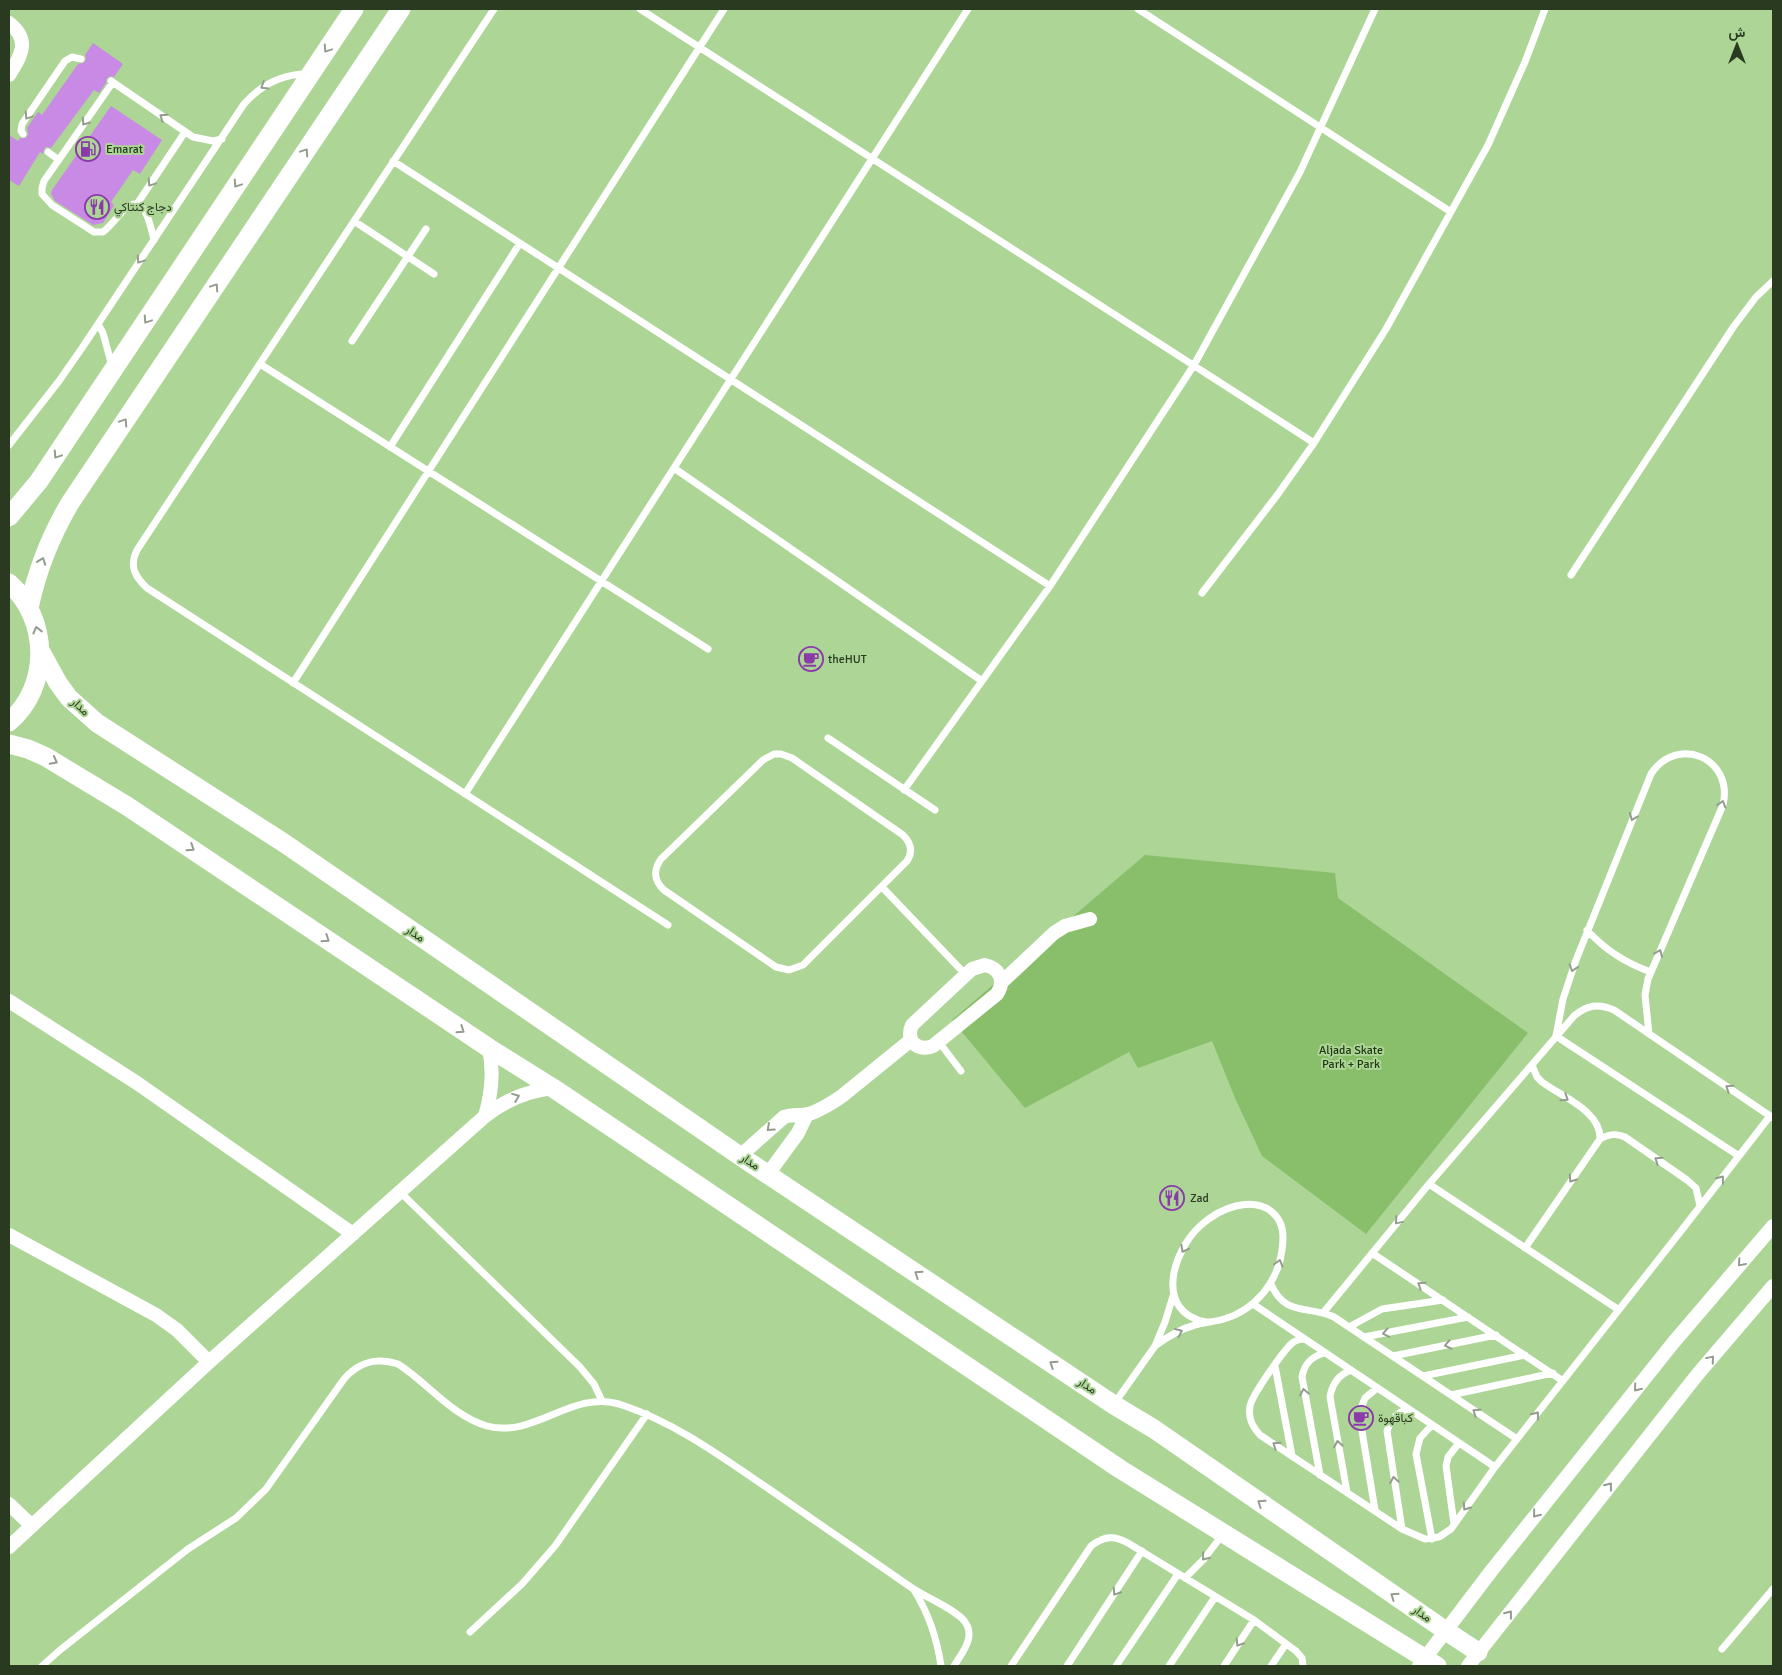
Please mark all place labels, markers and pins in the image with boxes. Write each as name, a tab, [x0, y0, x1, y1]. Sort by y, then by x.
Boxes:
fuel station icon: Emarat	[75, 136, 101, 162]
place label: Emarat	[106, 142, 143, 157]
restaurant icon: دجاج كنتاكي	[84, 194, 110, 220]
place label: دجاج كنتاكي	[114, 200, 172, 217]
cafe icon: theHUT	[798, 646, 824, 672]
place label: theHUT	[828, 652, 867, 667]
restaurant icon: Zad	[1159, 1185, 1185, 1211]
place label: Zad	[1190, 1191, 1209, 1206]
cafe icon: كباقهوة	[1348, 1405, 1374, 1431]
place label: كباقهوة	[1378, 1411, 1413, 1426]

